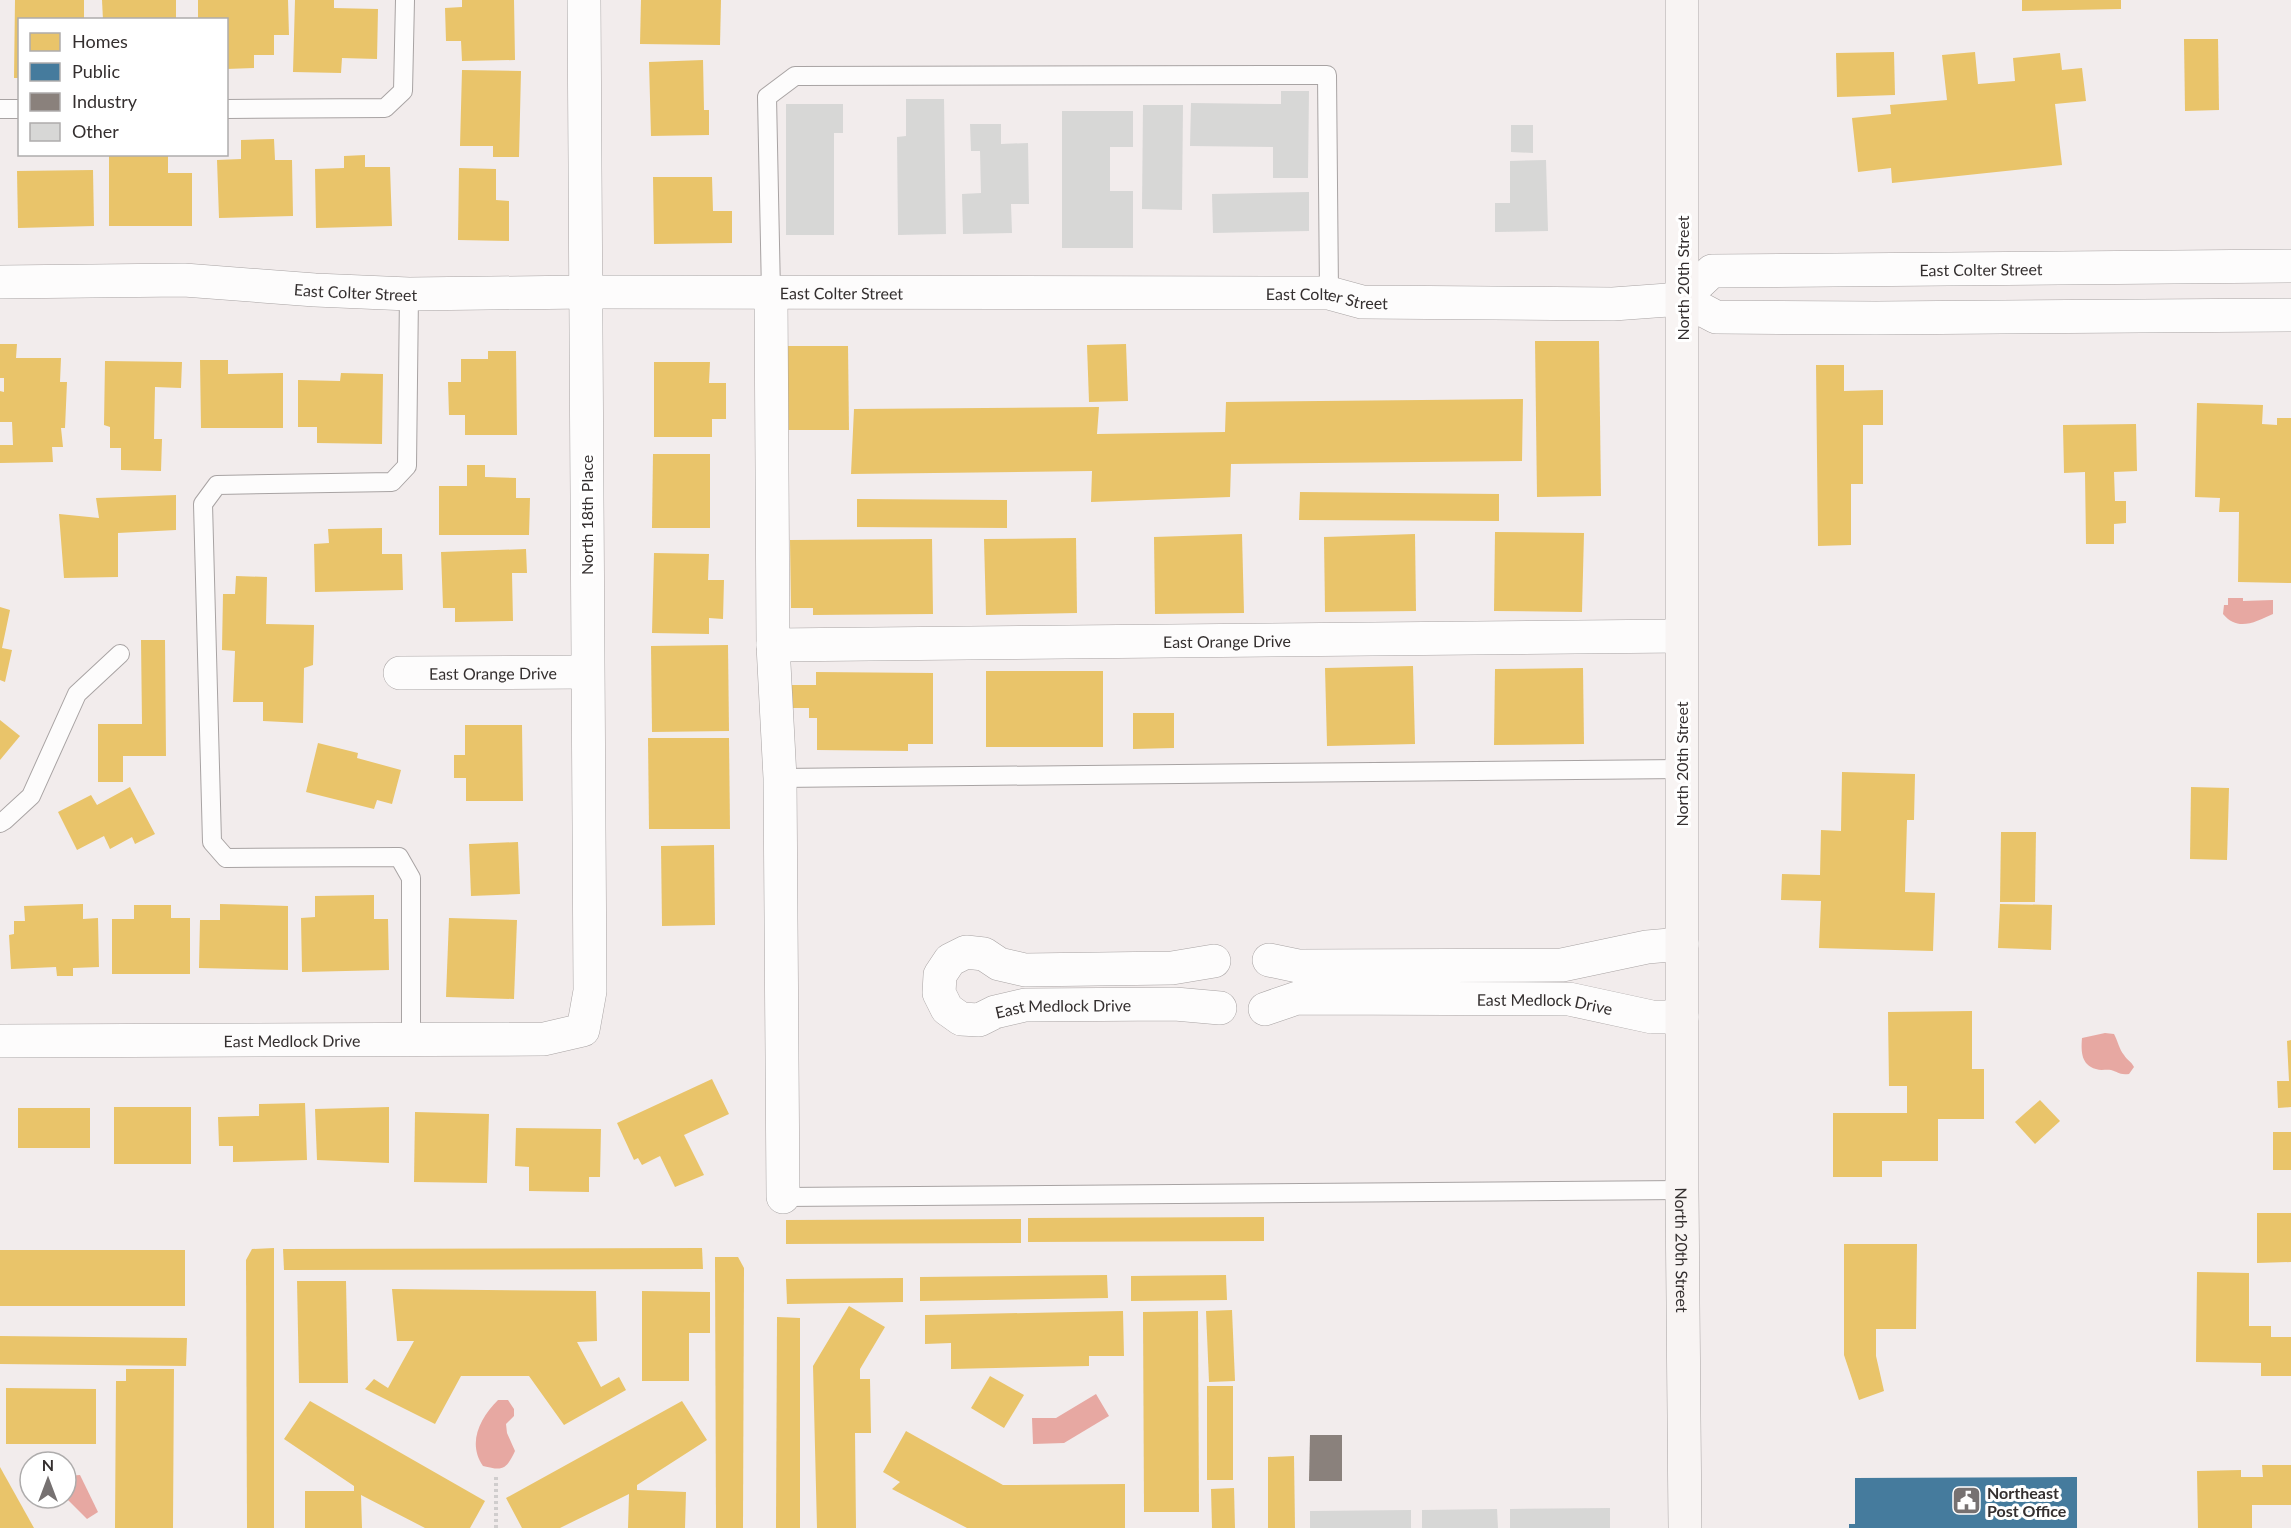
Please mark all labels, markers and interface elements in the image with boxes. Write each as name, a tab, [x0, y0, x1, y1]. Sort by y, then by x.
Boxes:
legend	[18, 18, 228, 156]
text: Homes	[72, 30, 128, 52]
text: Public	[72, 60, 120, 82]
text: Industry	[72, 90, 138, 112]
text: Other	[72, 120, 119, 142]
street label: North 20th Street	[1673, 215, 1692, 341]
street label: East Colter Street	[1919, 259, 2043, 279]
street label: East Colter Street	[293, 279, 418, 304]
street label: East Colter Street	[780, 283, 903, 302]
street label: East Colter Street	[1266, 283, 1388, 312]
street label: North 18th Place	[577, 455, 596, 575]
street label: East Orange Drive	[1163, 630, 1291, 651]
street label: East Orange Drive	[429, 663, 557, 682]
street label: North 20th Street	[1672, 701, 1691, 827]
street label: East Medlock Drive	[1477, 989, 1615, 1018]
street label: East Medlock Drive	[993, 995, 1131, 1021]
street label: East Medlock Drive	[224, 1030, 360, 1050]
street label: North 20th Street	[1672, 1187, 1693, 1313]
north arrow	[18, 1450, 78, 1510]
text: N	[42, 1455, 54, 1474]
place label: Northeast Post Office	[1987, 1483, 2067, 1520]
public building icon: Northeast Post Office	[1950, 1485, 1982, 1517]

